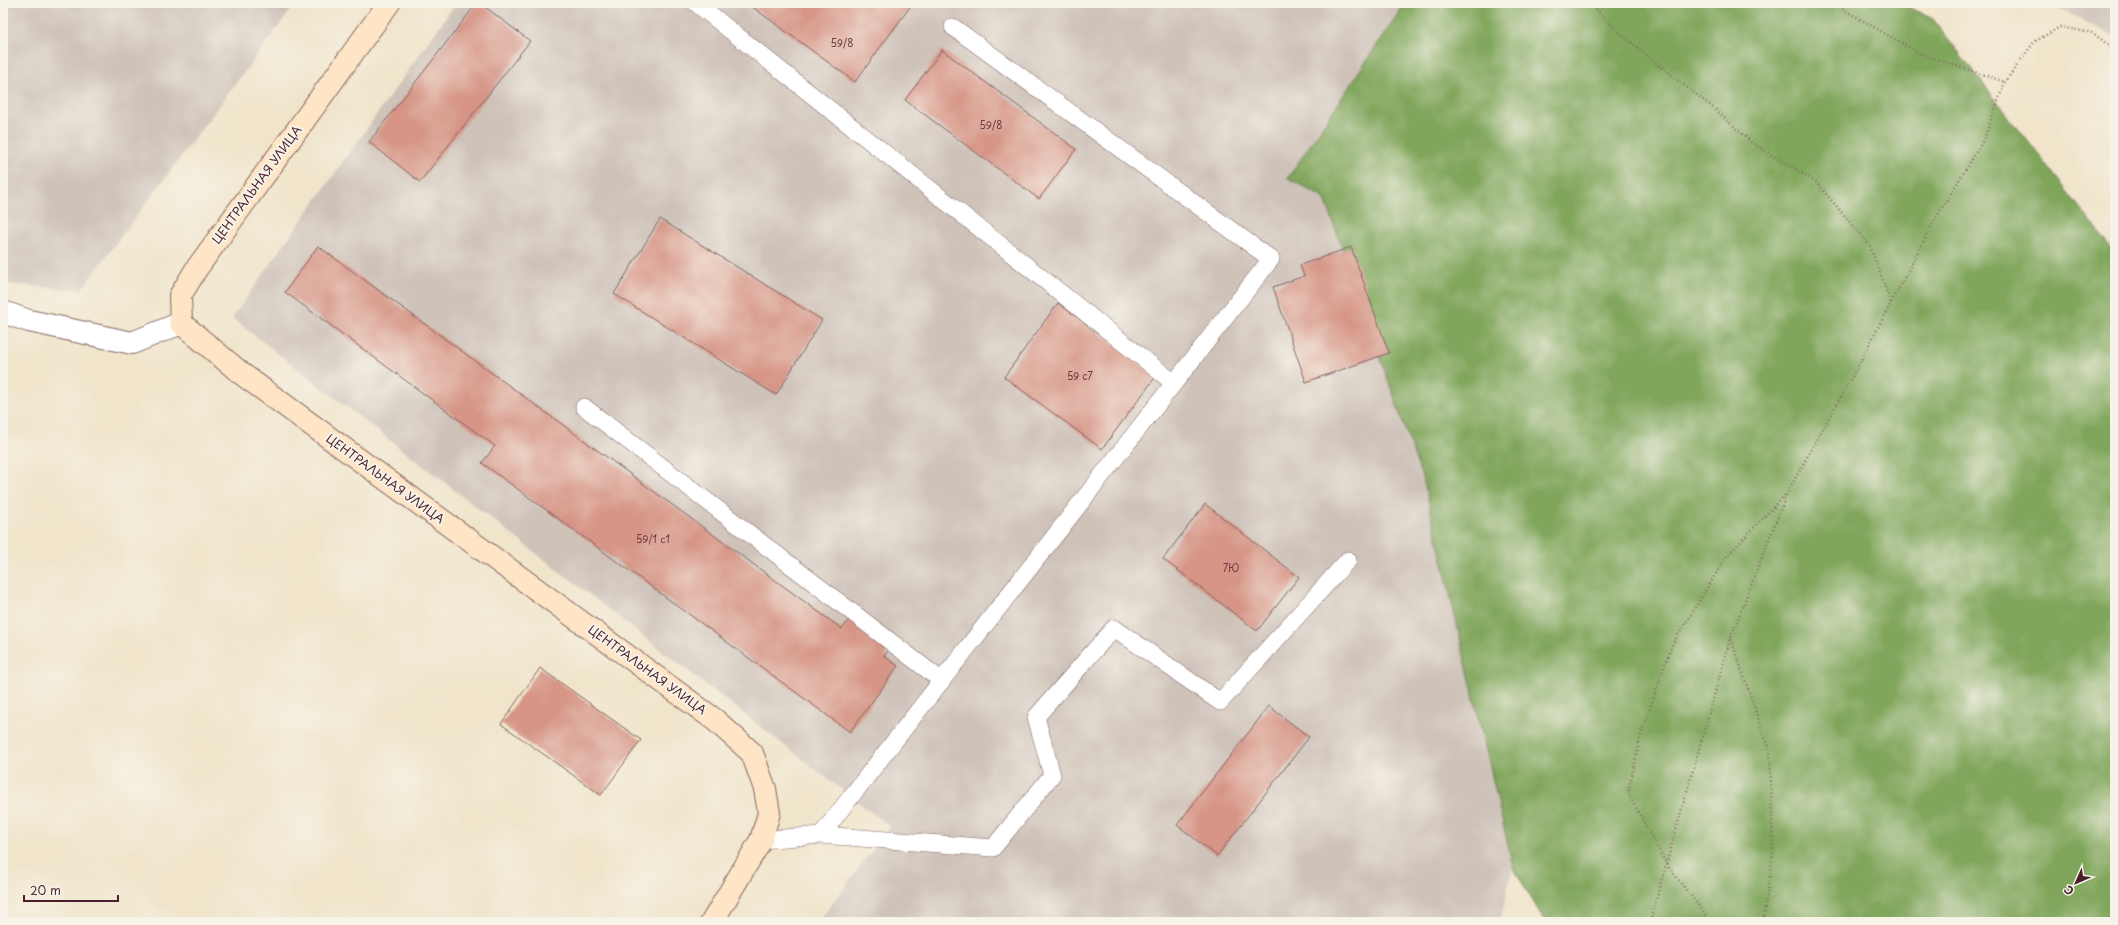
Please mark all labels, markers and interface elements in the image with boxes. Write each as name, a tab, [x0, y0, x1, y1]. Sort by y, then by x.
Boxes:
house number: 59/8	[831, 35, 853, 50]
house number: 59/8	[980, 117, 1002, 132]
street label: ЦЕНТРАЛЬНАЯ УЛИЦА	[207, 121, 305, 247]
house number: 59 с7	[1067, 368, 1093, 383]
street label: ЦЕНТРАЛЬНАЯ УЛИЦА	[323, 429, 449, 527]
house number: 59/1 с1	[636, 531, 670, 546]
house number: 7Ю	[1223, 560, 1239, 575]
street label: ЦЕНТРАЛЬНАЯ УЛИЦА	[585, 620, 711, 718]
north arrow	[2056, 863, 2096, 903]
scale bar	[24, 877, 118, 903]
text: 20 m	[30, 881, 61, 899]
text: С	[2060, 881, 2078, 899]

